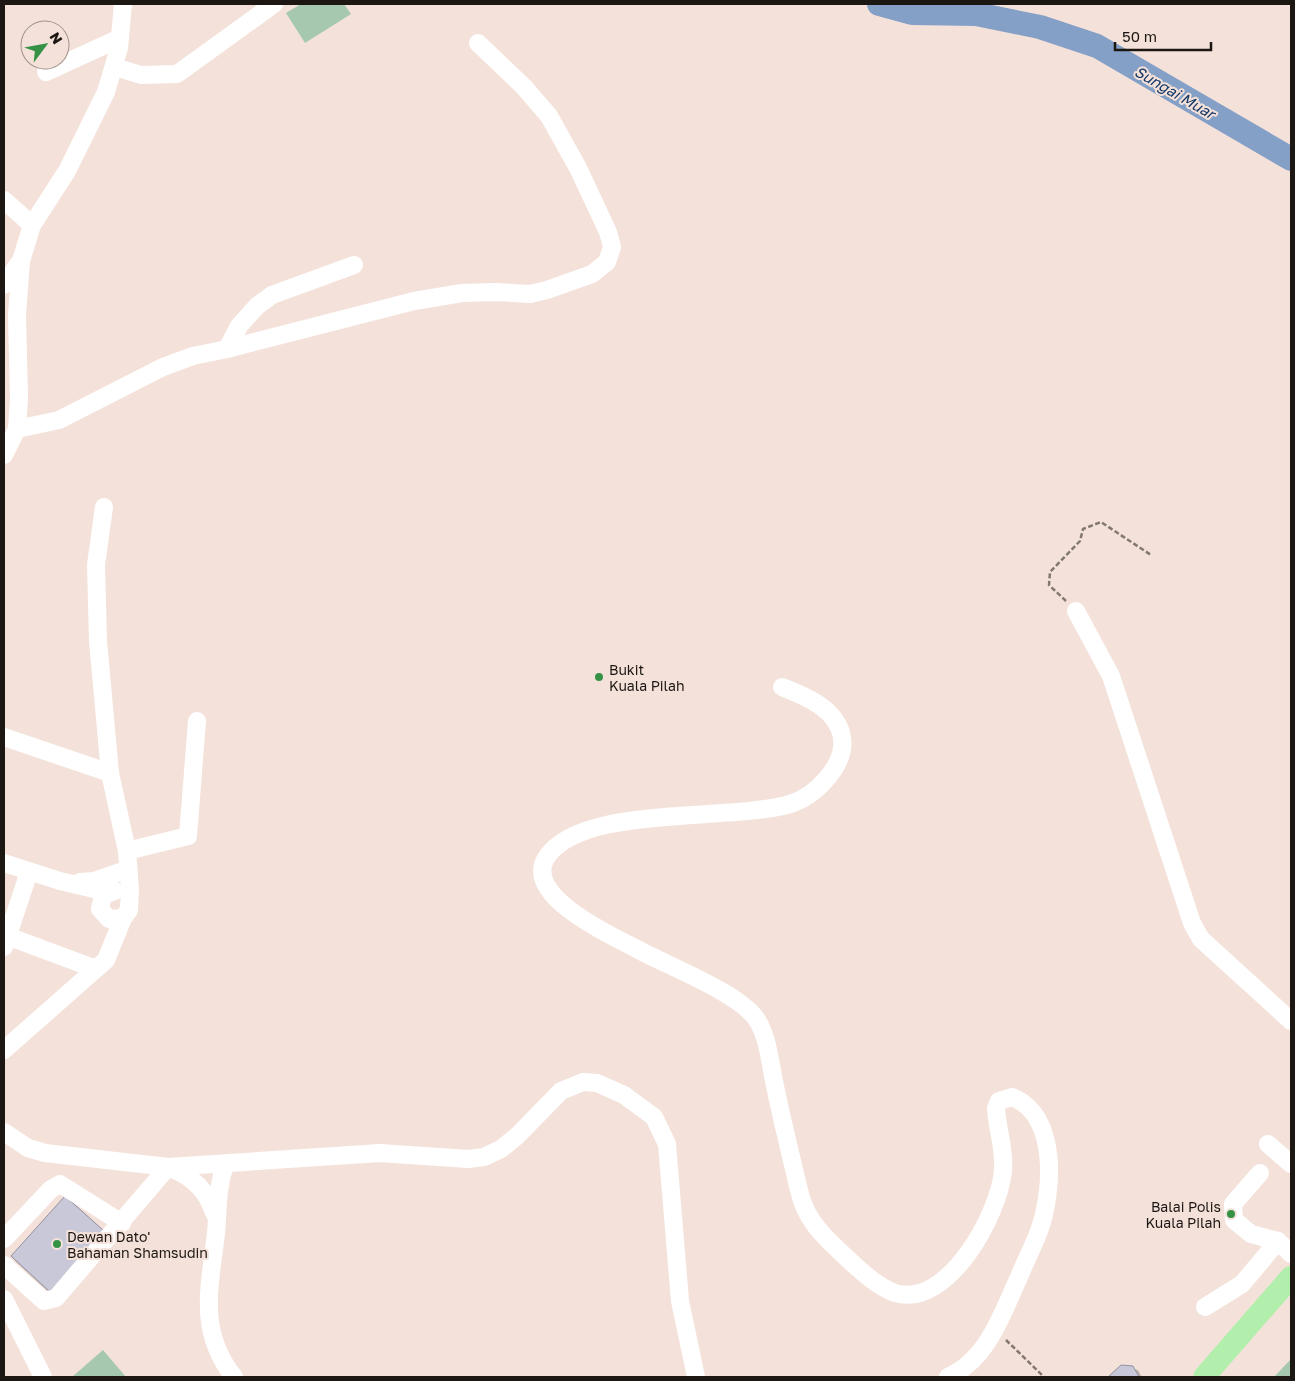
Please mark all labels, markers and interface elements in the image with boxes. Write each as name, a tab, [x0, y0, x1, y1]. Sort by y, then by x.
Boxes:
north arrow	[20, 20, 70, 70]
scale bar	[1115, 20, 1211, 52]
text: 50 m	[1122, 27, 1157, 45]
text: N	[46, 29, 66, 47]
water label: Sungai Muar	[1131, 62, 1220, 124]
place label: Bukit Kuala Pilah	[609, 661, 685, 694]
marker: Bukit Kuala Pilah	[593, 671, 605, 683]
place label: Balai Polis Kuala Pilah	[1145, 1198, 1221, 1231]
marker: Balai Polis Kuala Pilah	[1225, 1208, 1237, 1220]
place label: Dewan Dato' Bahaman Shamsudin	[67, 1228, 208, 1261]
marker: Dewan Dato' Bahaman Shamsudin	[51, 1238, 63, 1250]

